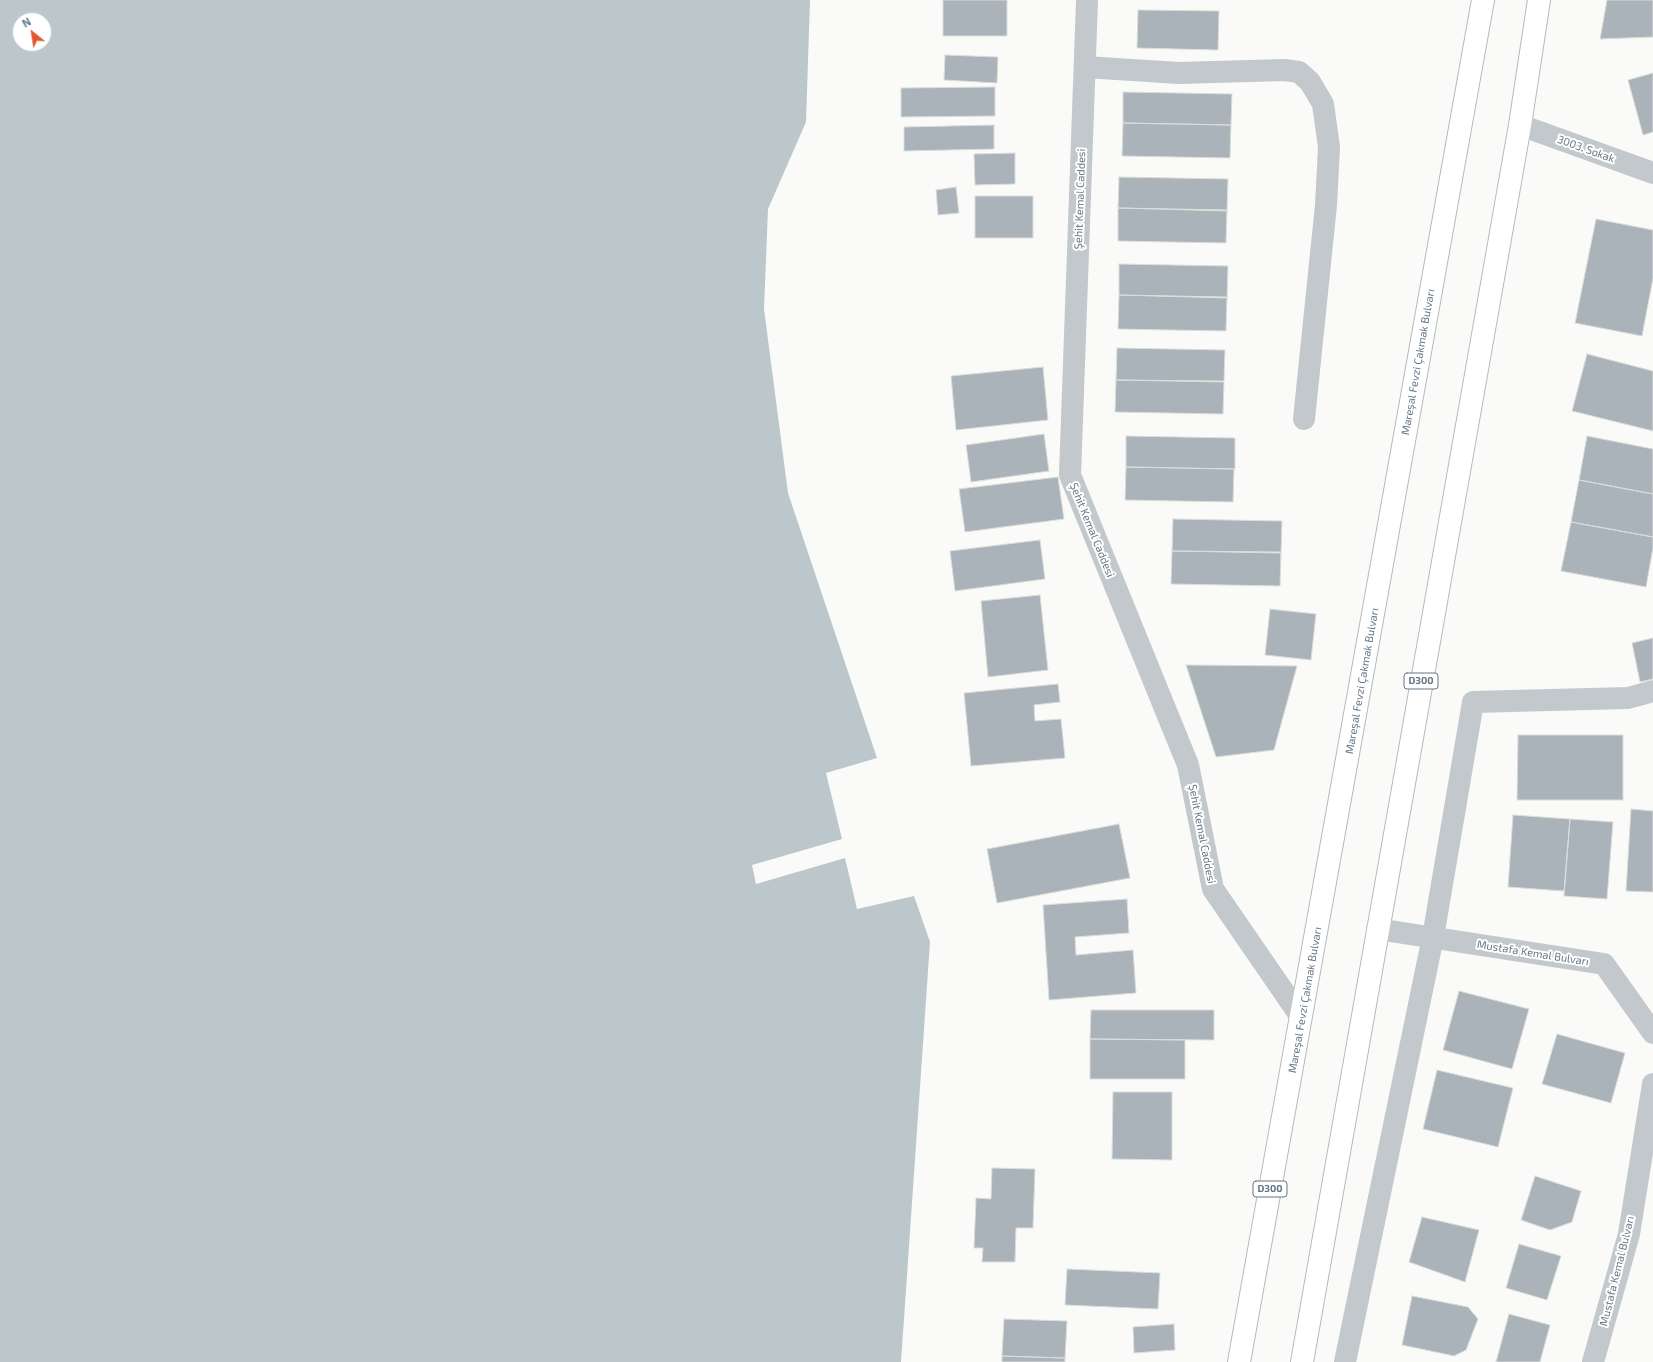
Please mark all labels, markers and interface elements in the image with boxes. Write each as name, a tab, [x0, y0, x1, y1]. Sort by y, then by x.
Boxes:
north arrow	[12, 12, 52, 52]
text: N	[20, 14, 33, 30]
street label: 3003. Sokak	[1555, 133, 1617, 165]
street label: Şehit Kemal Caddesi	[1072, 148, 1088, 250]
street label: Mareşal Fevzi Çakmak Bulvarı	[1399, 288, 1437, 436]
street label: Şehit Kemal Caddesi	[1067, 481, 1117, 579]
street label: Mareşal Fevzi Çakmak Bulvarı	[1343, 607, 1381, 755]
road number: D300	[1404, 673, 1438, 689]
street label: Şehit Kemal Caddesi	[1186, 783, 1218, 885]
street label: Mareşal Fevzi Çakmak Bulvarı	[1286, 926, 1324, 1074]
street label: Mustafa Kemal Bulvarı	[1476, 938, 1590, 968]
road number: D300	[1253, 1181, 1287, 1197]
street label: Mustafa Kemal Bulvarı	[1597, 1215, 1637, 1327]

